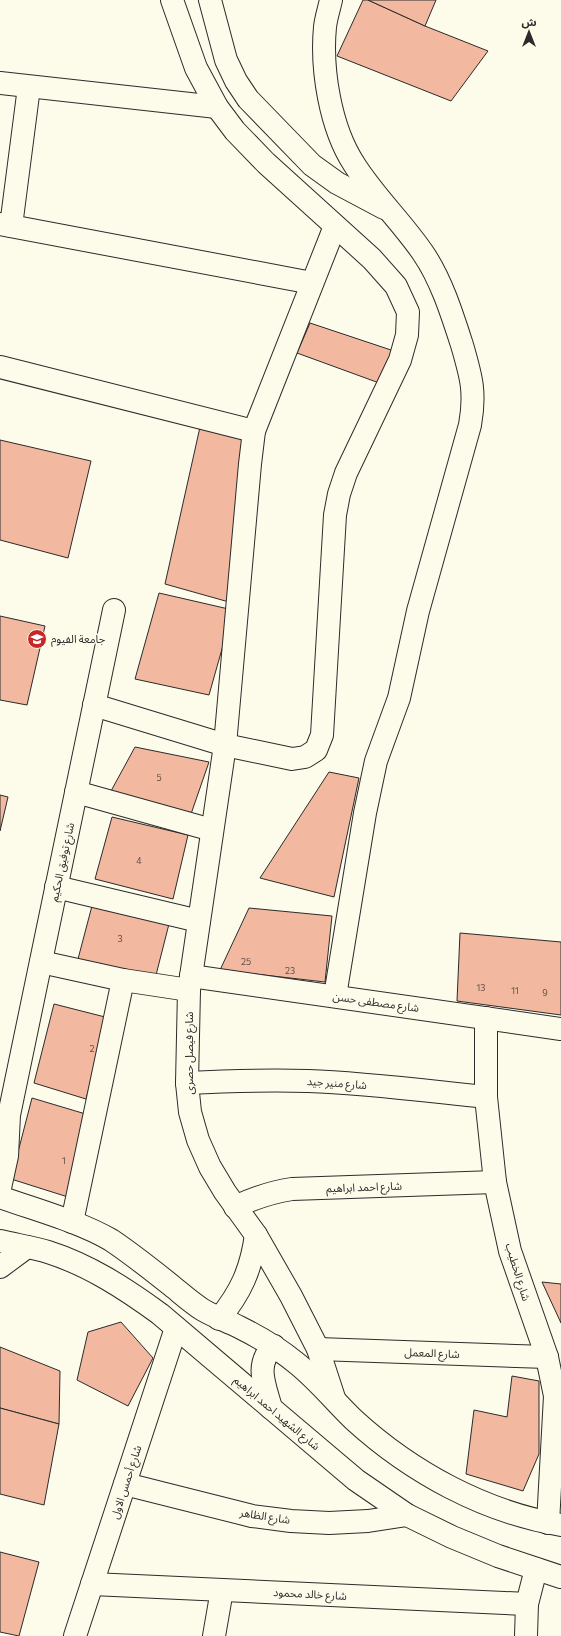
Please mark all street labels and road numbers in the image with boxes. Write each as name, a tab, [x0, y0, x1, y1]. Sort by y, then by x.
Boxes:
street label: شارع توفيق الحكيم	[47, 821, 79, 903]
street label: شارع مصطفى حسن	[332, 989, 420, 1016]
street label: شارع فيصل حصرى	[182, 1011, 197, 1094]
street label: شارع منير جيد	[306, 1074, 368, 1093]
street label: شارع احمد ابراهيم	[326, 1179, 403, 1197]
street label: شارع الخطيب	[502, 1241, 534, 1303]
street label: شارع المعمل	[404, 1345, 460, 1362]
street label: شارع الشهيد احمد ابراهيم	[230, 1373, 323, 1455]
street label: شارع أحمس الاول	[108, 1443, 146, 1521]
street label: شارع الظاهر	[238, 1505, 291, 1528]
street label: شارع خالد محمود	[273, 1585, 348, 1604]

